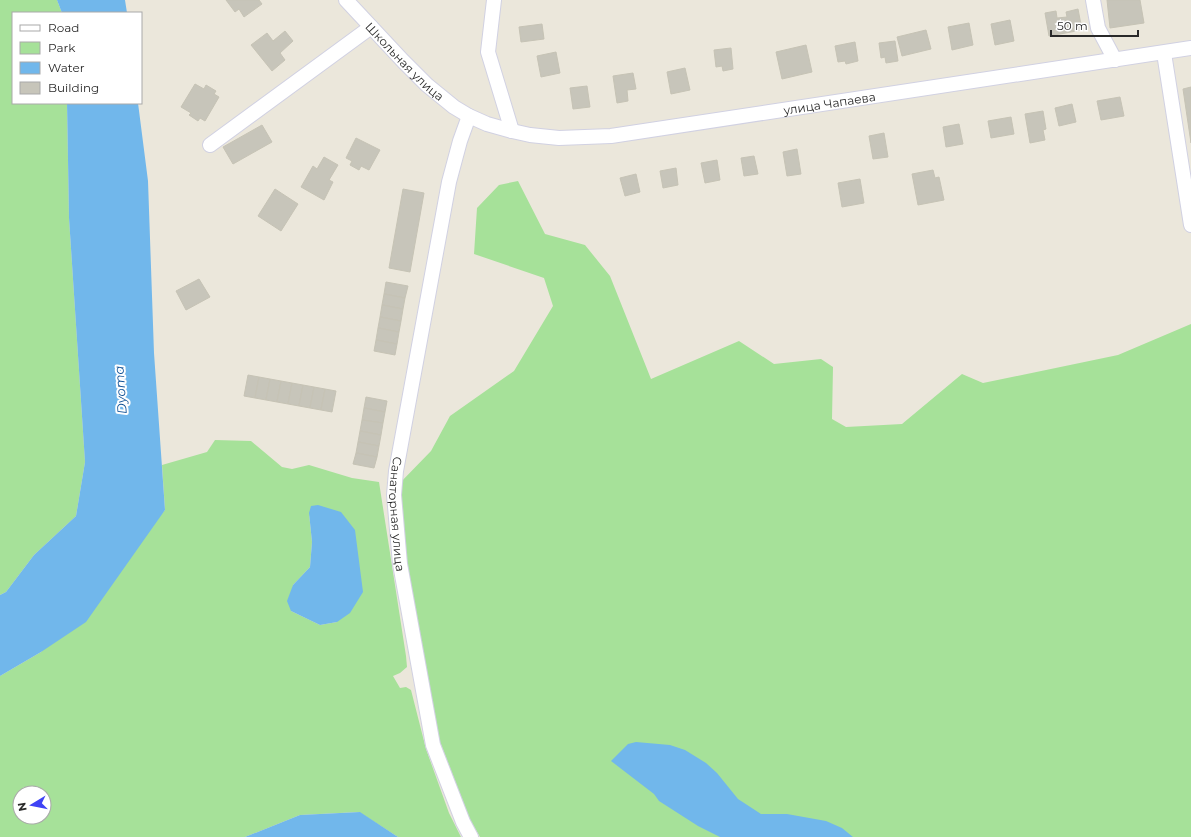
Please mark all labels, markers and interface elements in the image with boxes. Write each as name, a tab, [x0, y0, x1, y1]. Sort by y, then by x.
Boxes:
legend	[12, 12, 142, 104]
scale bar	[1051, 12, 1138, 38]
text: 50 m	[1057, 18, 1088, 33]
street label: Школьная улица	[363, 19, 447, 103]
text: Road	[48, 20, 79, 35]
text: Park	[48, 40, 76, 55]
text: Water	[48, 60, 85, 75]
text: Building	[48, 80, 99, 95]
street label: улица Чапаева	[781, 88, 877, 117]
water label: Dyoma	[110, 365, 130, 415]
street label: Санаторная улица	[386, 456, 409, 573]
north arrow	[12, 785, 52, 825]
text: N	[14, 801, 30, 812]

